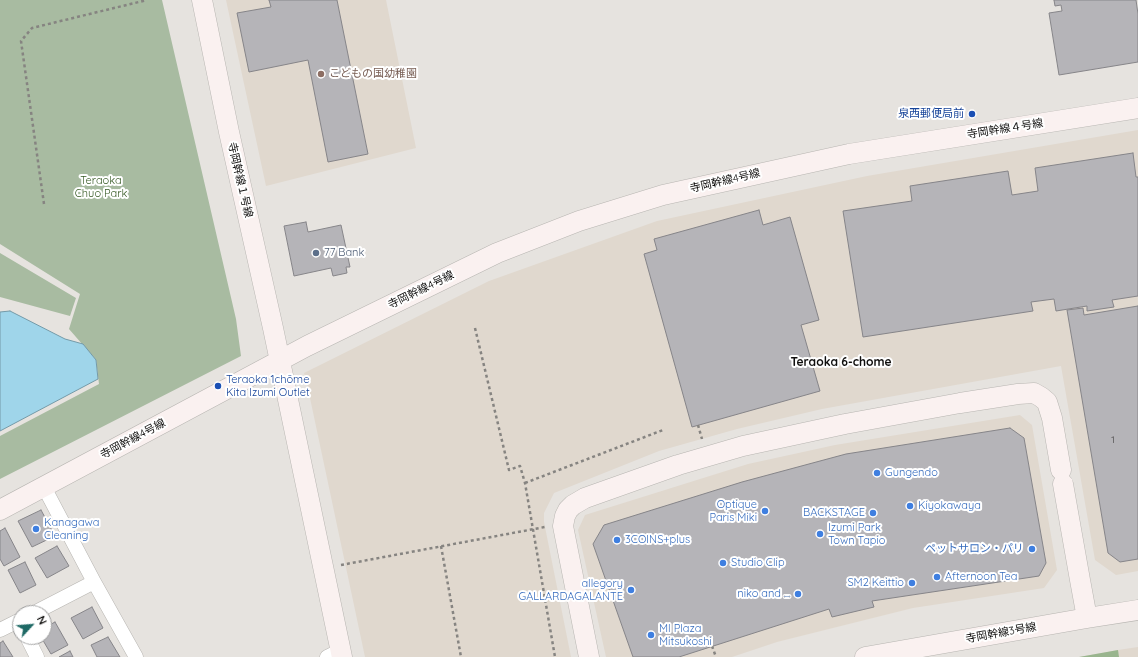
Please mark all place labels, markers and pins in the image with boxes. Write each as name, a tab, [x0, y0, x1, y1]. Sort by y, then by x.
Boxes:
place label: こどもの国幼稚園	[329, 67, 417, 81]
marker: こどもの国幼稚園	[316, 69, 326, 79]
place label: 泉西郵便局前	[898, 107, 964, 121]
marker: 泉西郵便局前	[967, 109, 977, 119]
place label: 77 Bank	[324, 246, 364, 260]
marker: 77 Bank	[311, 248, 321, 258]
place label: Teraoka 1chōme Kita Izumi Outlet	[226, 373, 310, 399]
marker: Teraoka 1chōme Kita Izumi Outlet	[213, 381, 223, 391]
place label: Gungendo	[885, 466, 938, 480]
marker: Gungendo	[872, 468, 882, 478]
place label: Optique Paris Miki	[709, 498, 757, 524]
place label: Kiyokawaya	[918, 499, 981, 513]
marker: Kiyokawaya	[905, 501, 915, 511]
marker: Optique Paris Miki	[760, 506, 770, 516]
place label: BACKSTAGE	[803, 506, 865, 520]
marker: BACKSTAGE	[868, 508, 878, 518]
place label: Kanagawa Cleaning	[44, 516, 100, 542]
place label: Izumi Park Town Tapio	[828, 521, 885, 547]
marker: Kanagawa Cleaning	[31, 524, 41, 534]
marker: Izumi Park Town Tapio	[815, 529, 825, 539]
place label: 3COINS+plus	[625, 533, 690, 547]
marker: 3COINS+plus	[612, 535, 622, 545]
place label: ペットサロン・パリ	[925, 542, 1024, 556]
marker: ペットサロン・パリ	[1027, 544, 1037, 554]
place label: Studio Clip	[731, 556, 785, 570]
marker: Studio Clip	[718, 558, 728, 568]
place label: Afternoon Tea	[945, 570, 1017, 584]
marker: Afternoon Tea	[932, 572, 942, 582]
place label: SM2 Keittio	[847, 576, 904, 590]
place label: allegory GALLARDAGALANTE	[519, 577, 623, 603]
marker: SM2 Keittio	[907, 578, 917, 588]
marker: allegory GALLARDAGALANTE	[626, 585, 636, 595]
place label: niko and ...	[737, 587, 790, 601]
marker: niko and ...	[793, 589, 803, 599]
place label: Ml Plaza Mitsukoshi	[659, 622, 712, 648]
marker: Ml Plaza Mitsukoshi	[646, 630, 656, 640]

